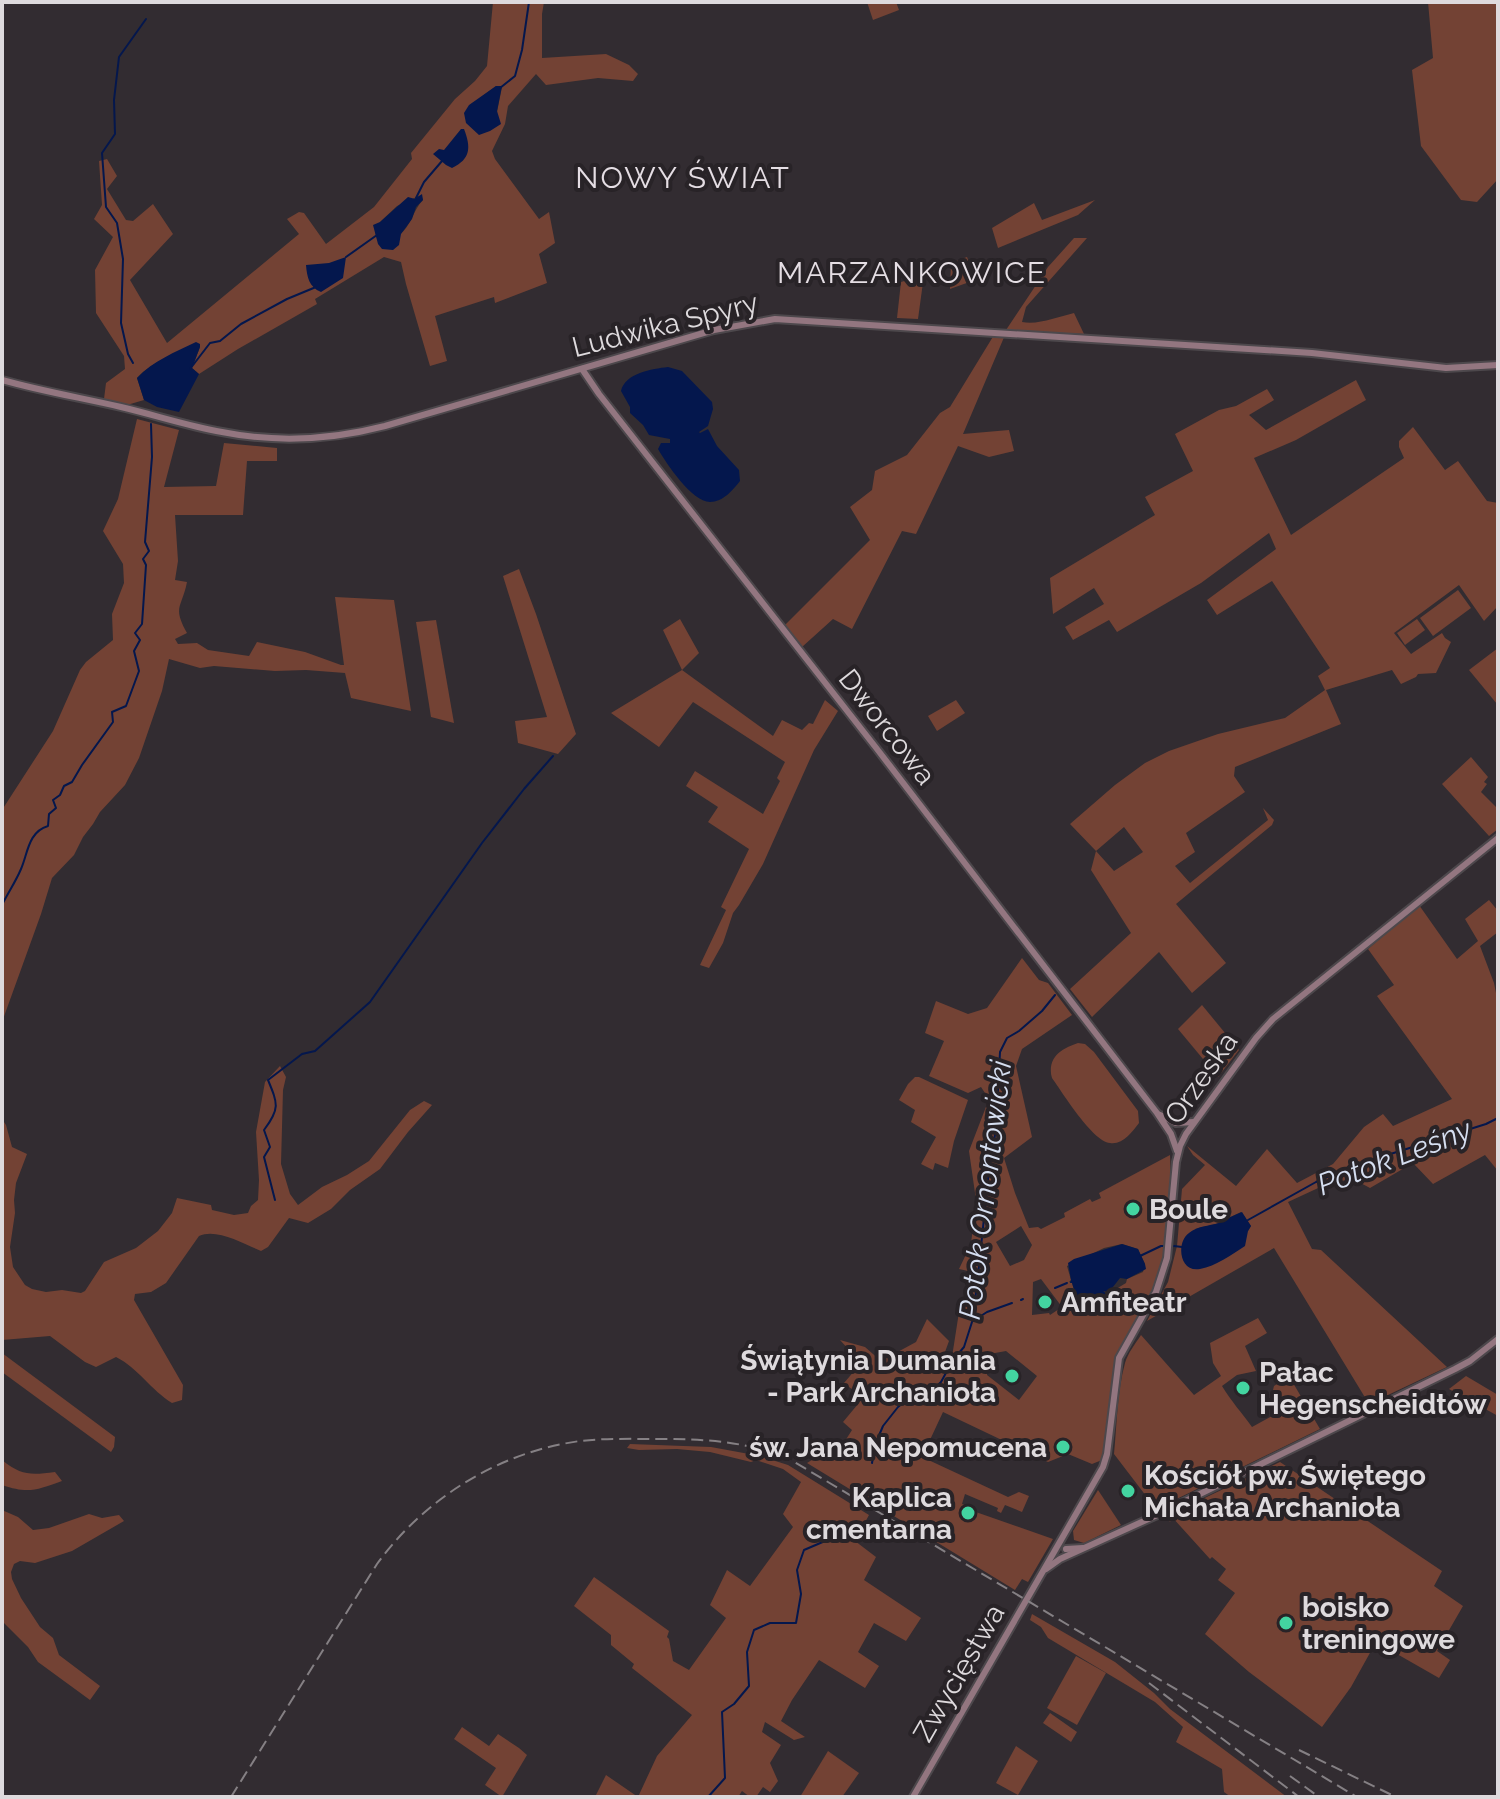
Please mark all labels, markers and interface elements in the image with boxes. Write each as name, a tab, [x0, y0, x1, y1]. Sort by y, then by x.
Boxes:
district label: NOWY ŚWIAT	[575, 159, 791, 195]
district label: MARZANKOWICE	[777, 255, 1047, 290]
street label: Ludwika Spyry	[569, 286, 761, 364]
street label: Dworcowa	[832, 663, 942, 791]
street label: Orzeska	[1158, 1026, 1244, 1130]
water label: Potok Ornontowicki	[952, 1058, 1018, 1321]
water label: Potok Leśny	[1312, 1111, 1477, 1202]
place label: Boule	[1149, 1193, 1228, 1226]
marker: Boule	[1124, 1200, 1142, 1218]
place label: Amfiteatr	[1061, 1286, 1187, 1319]
marker: Amfiteatr	[1036, 1293, 1054, 1311]
place label: Świątynia Dumania - Park Archanioła	[740, 1344, 996, 1409]
place label: Pałac Hegenscheidtów	[1259, 1356, 1487, 1421]
marker: Świątynia Dumania - Park Archanioła	[1003, 1367, 1021, 1385]
marker: Pałac Hegenscheidtów	[1234, 1379, 1252, 1397]
place label: św. Jana Nepomucena	[749, 1431, 1047, 1464]
marker: św. Jana Nepomucena	[1054, 1438, 1072, 1456]
place label: Kościół pw. Świętego Michała Archanioła	[1144, 1459, 1426, 1524]
place label: Kaplica cmentarna	[806, 1481, 952, 1546]
marker: Kościół pw. Świętego Michała Archanioła	[1119, 1482, 1137, 1500]
marker: Kaplica cmentarna	[959, 1504, 977, 1522]
place label: boisko treningowe	[1302, 1591, 1455, 1656]
street label: Zwycięstwa	[906, 1598, 1012, 1748]
marker: boisko treningowe	[1277, 1614, 1295, 1632]

